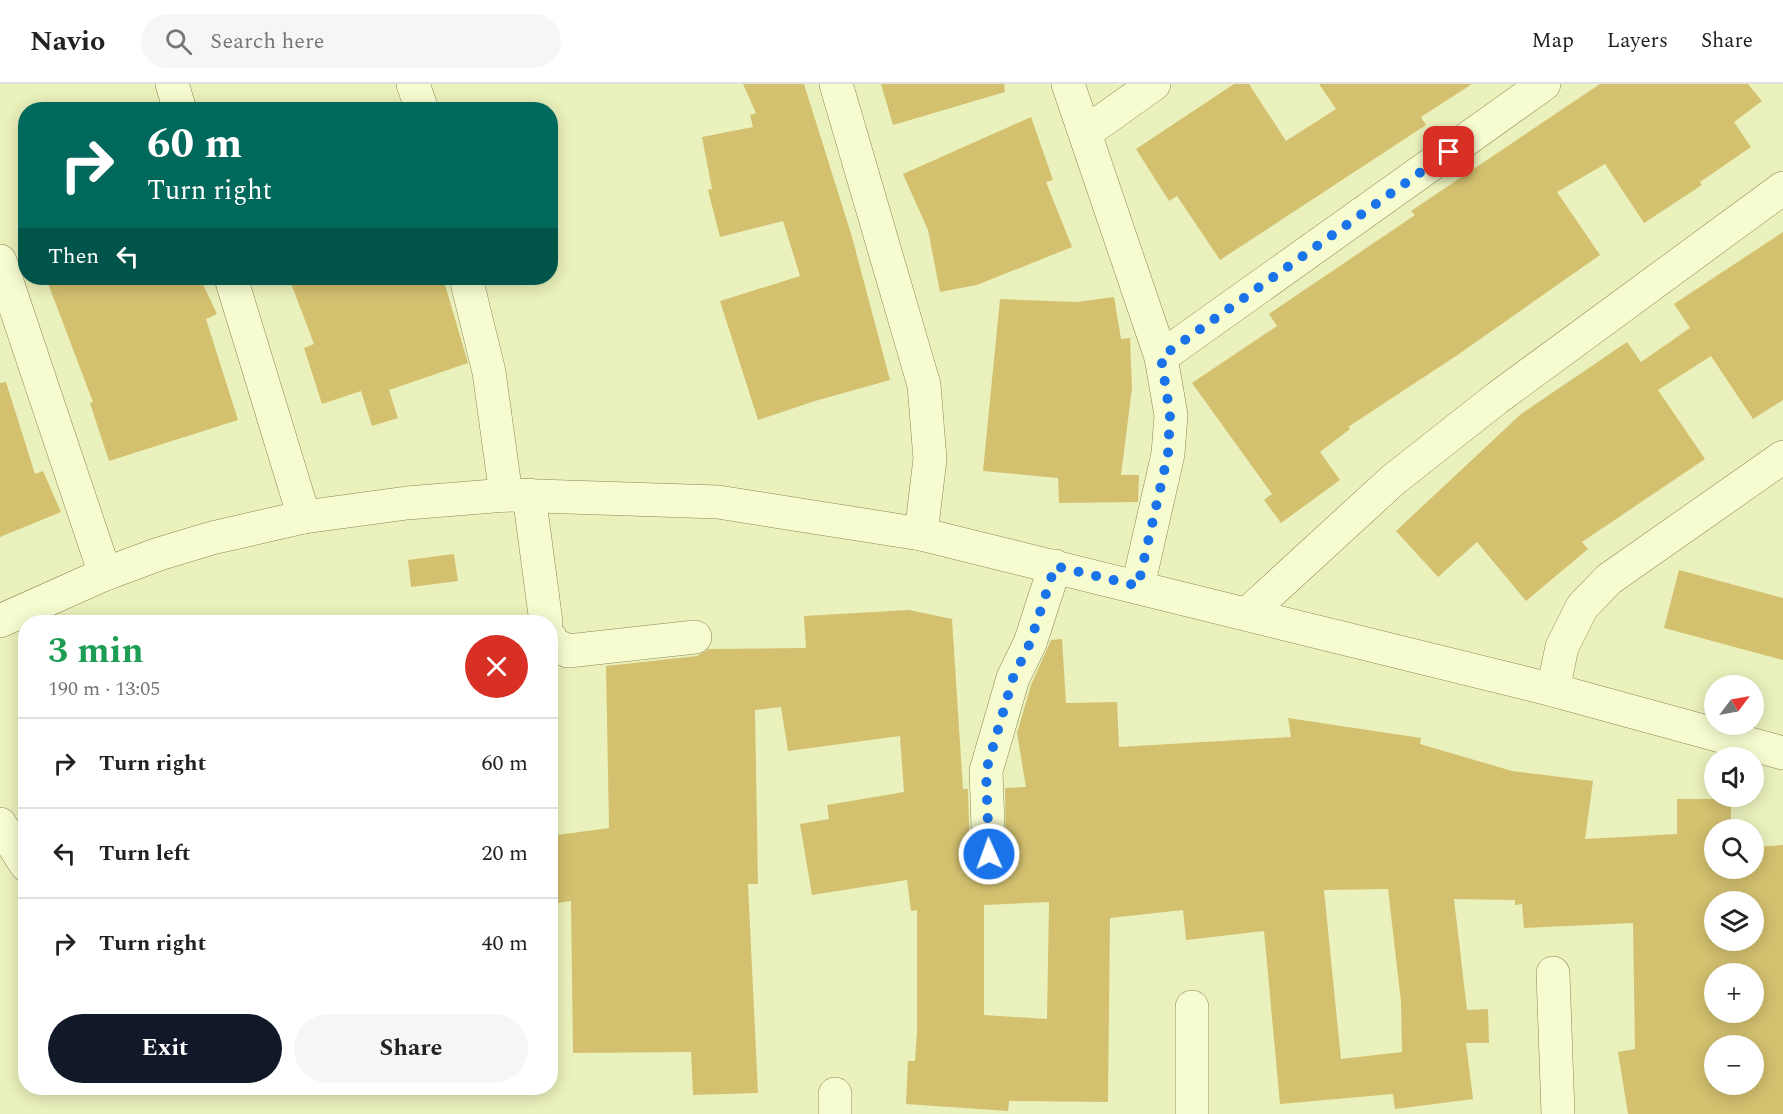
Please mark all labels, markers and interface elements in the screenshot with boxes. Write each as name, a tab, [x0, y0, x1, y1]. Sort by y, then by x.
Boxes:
search box	[141, 14, 561, 68]
text: Navio	[30, 20, 105, 63]
icon: search	[162, 25, 195, 58]
text: Search here	[210, 25, 324, 58]
text: Map	[1532, 25, 1574, 57]
text: Layers	[1607, 25, 1668, 57]
text: Share	[1701, 25, 1753, 57]
text: 60 m	[147, 113, 242, 176]
icon: right	[48, 126, 126, 204]
pin	[1423, 126, 1474, 177]
icon: arrive	[1432, 135, 1465, 168]
text: Turn right	[147, 170, 272, 212]
text: Then	[48, 240, 99, 273]
icon: left	[111, 240, 144, 273]
text: 3 min	[48, 624, 144, 679]
button: close	[465, 635, 528, 698]
text: 190 m · 13:05	[48, 674, 160, 704]
north arrow	[1704, 675, 1764, 735]
map controls	[1704, 675, 1764, 1095]
icon: right	[48, 747, 81, 780]
text: Turn right	[99, 747, 206, 780]
text: 60 m	[482, 747, 528, 780]
button: sound	[1704, 747, 1764, 807]
button: search	[1704, 819, 1764, 879]
position arrow	[957, 822, 1021, 886]
icon: left	[48, 837, 81, 870]
text: Turn left	[99, 837, 191, 870]
text: 20 m	[482, 837, 528, 870]
button: layers	[1704, 891, 1764, 951]
icon: right	[48, 927, 81, 960]
text: Turn right	[99, 927, 206, 960]
text: 40 m	[482, 927, 528, 960]
button: +	[1704, 963, 1764, 1023]
button: Exit	[48, 1014, 282, 1083]
button: Share	[294, 1014, 528, 1083]
button: −	[1704, 1035, 1764, 1095]

